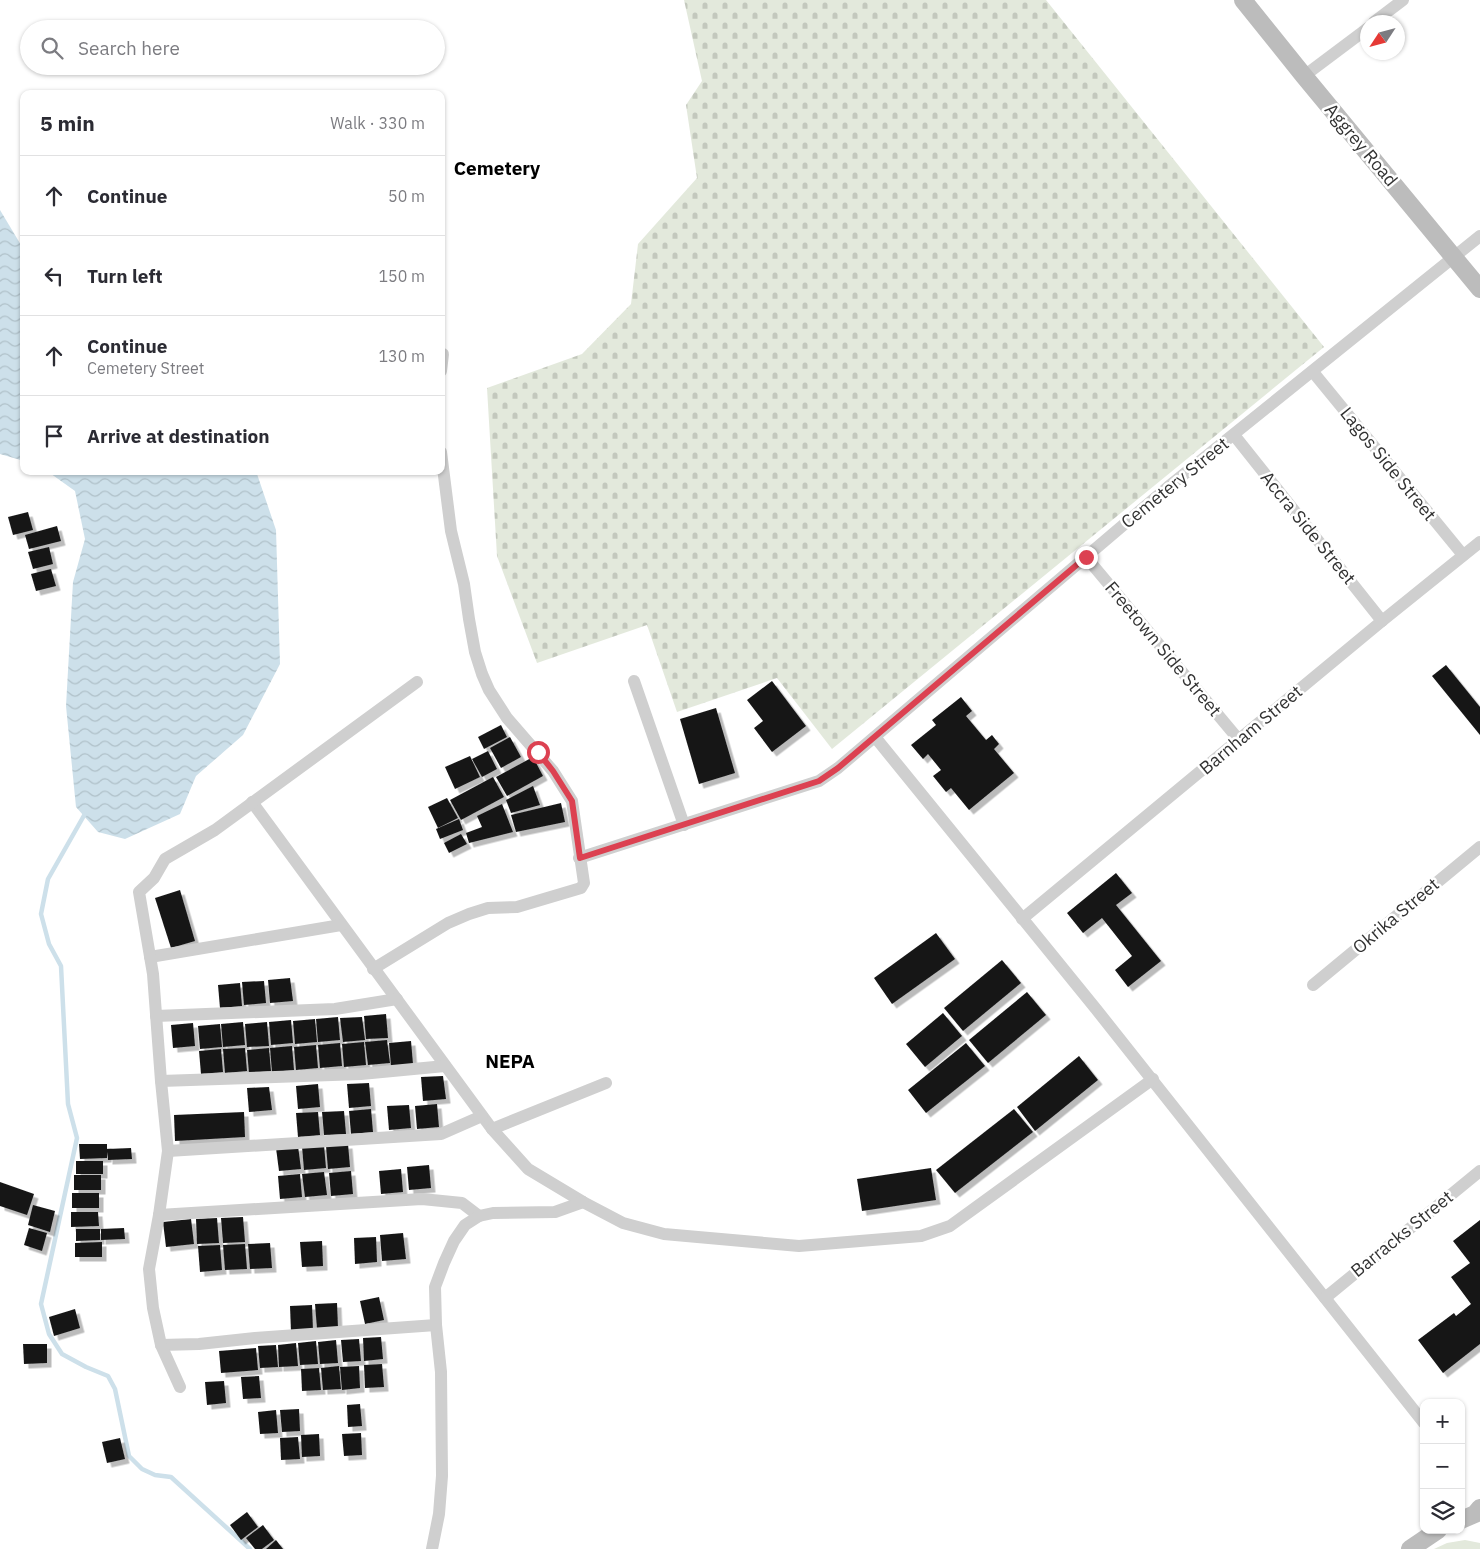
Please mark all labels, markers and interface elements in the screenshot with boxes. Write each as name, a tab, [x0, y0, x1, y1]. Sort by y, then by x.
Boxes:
north arrow	[1360, 15, 1405, 60]
search box	[20, 20, 445, 75]
icon: search	[38, 34, 66, 62]
text: Search here	[78, 36, 180, 60]
street label: Aggrey Road	[1320, 98, 1403, 191]
text: 5 min	[40, 109, 95, 137]
text: Walk · 330 m	[330, 113, 425, 133]
district label: Cemetery	[454, 156, 541, 180]
icon: ahead	[40, 182, 68, 210]
text: Continue	[87, 184, 167, 208]
text: 50 m	[388, 186, 425, 206]
icon: left	[40, 262, 68, 290]
text: Turn left	[87, 264, 163, 288]
text: 150 m	[378, 266, 425, 286]
text: Continue	[87, 334, 167, 358]
icon: ahead	[40, 342, 68, 370]
text: 130 m	[378, 346, 425, 366]
text: Cemetery Street	[87, 358, 205, 378]
street label: Lagos Side Street	[1335, 402, 1441, 525]
icon: arrive	[40, 422, 68, 450]
text: Arrive at destination	[87, 424, 270, 448]
street label: Cemetery Street	[1116, 432, 1233, 533]
street label: Accra Side Street	[1256, 466, 1361, 589]
route end	[1075, 546, 1098, 569]
street label: Freetown Side Street	[1100, 576, 1227, 721]
street label: Barnham Street	[1194, 680, 1307, 779]
route start	[527, 741, 550, 764]
street label: Okrika Street	[1348, 873, 1444, 958]
district label: NEPA	[485, 1049, 535, 1073]
street label: Barracks Street	[1346, 1185, 1457, 1282]
map controls	[1420, 1399, 1465, 1534]
button: +	[1420, 1399, 1465, 1444]
button: −	[1420, 1444, 1465, 1489]
button: layers	[1420, 1489, 1465, 1534]

